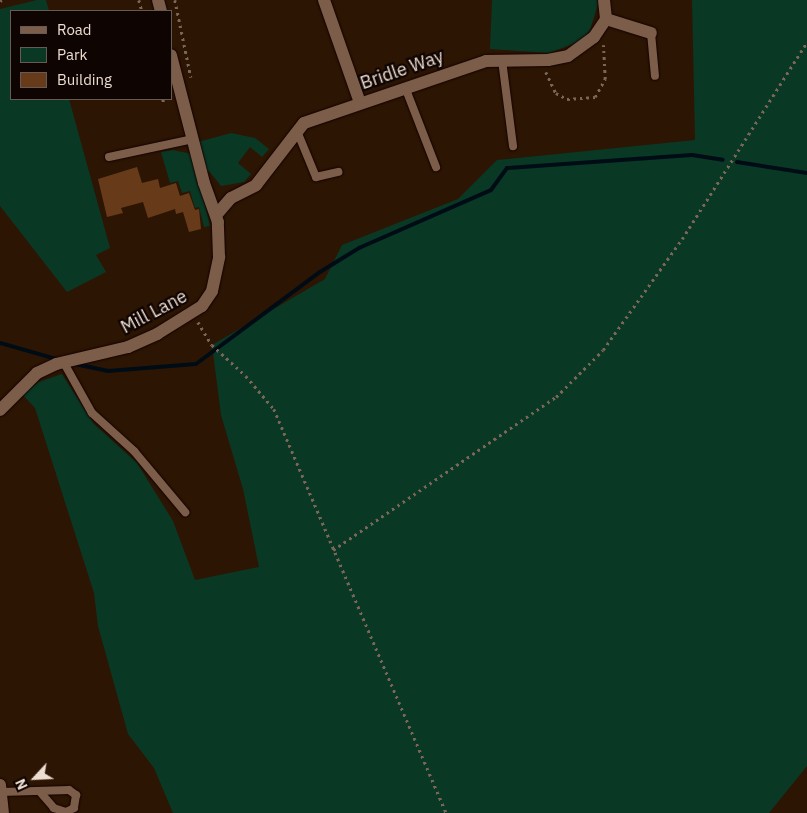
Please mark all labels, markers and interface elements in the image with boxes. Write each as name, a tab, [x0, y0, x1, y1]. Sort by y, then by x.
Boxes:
legend	[10, 10, 172, 100]
text: Road	[57, 20, 92, 39]
text: Park	[57, 45, 87, 64]
street label: Bridle Way	[358, 46, 446, 94]
text: Building	[57, 70, 112, 89]
street label: Mill Lane	[117, 286, 191, 338]
north arrow	[10, 753, 60, 803]
text: N	[11, 776, 32, 793]

